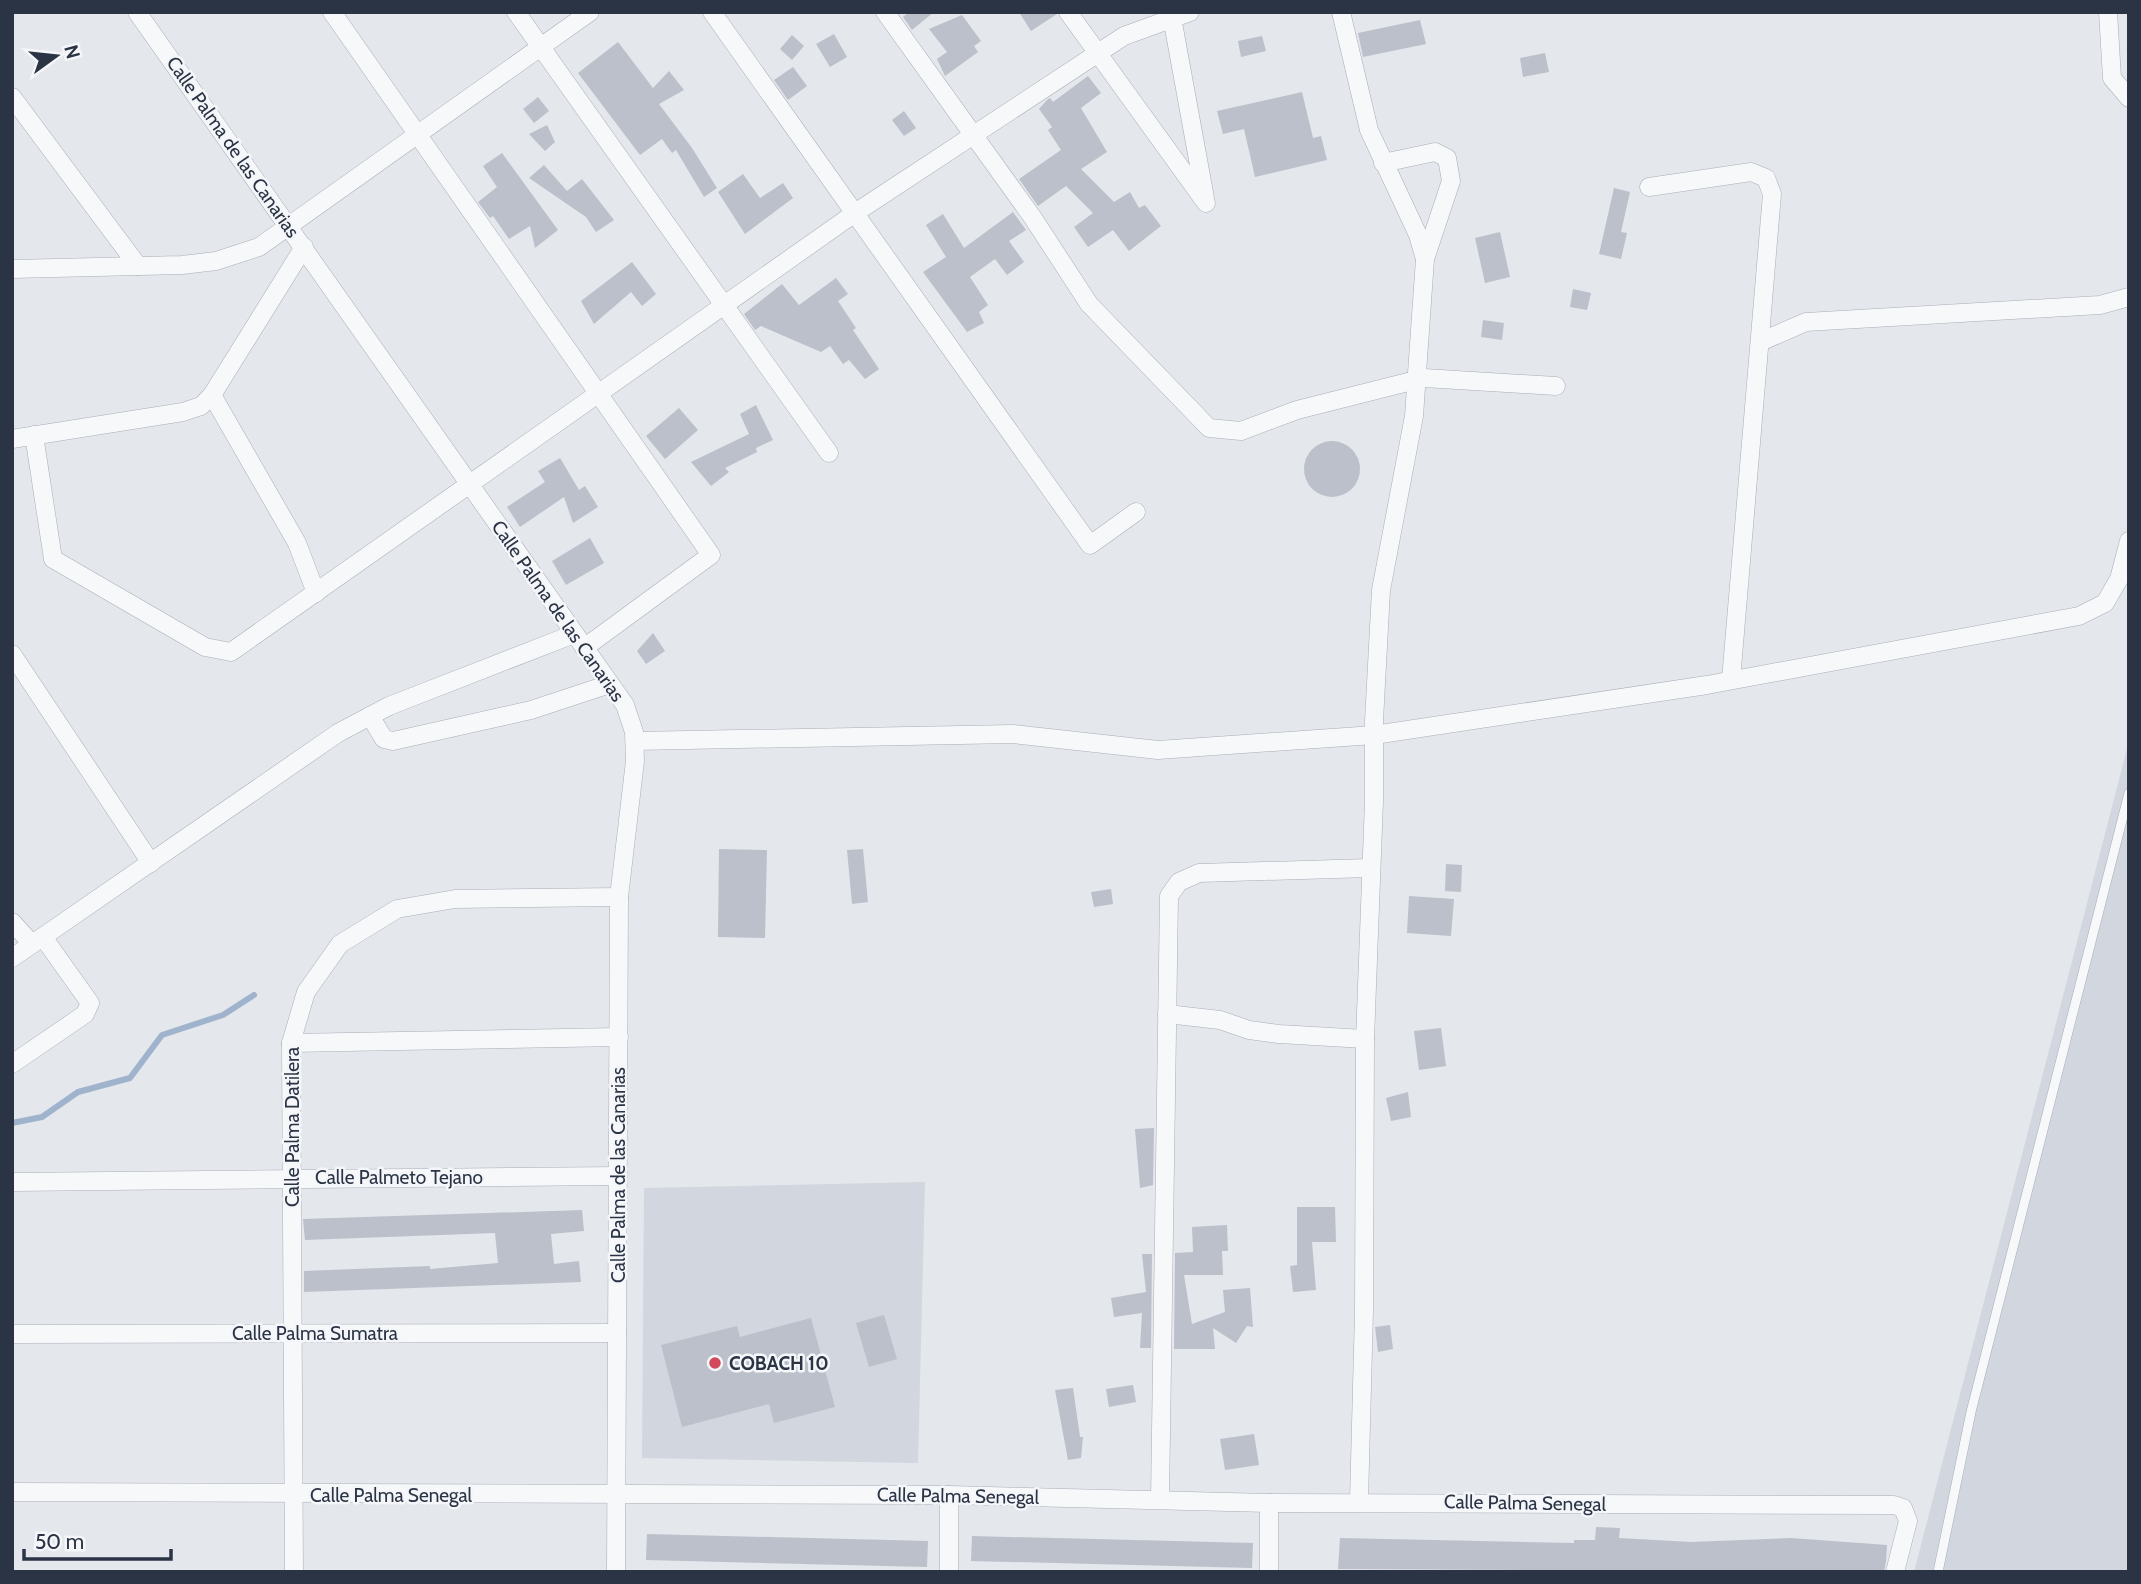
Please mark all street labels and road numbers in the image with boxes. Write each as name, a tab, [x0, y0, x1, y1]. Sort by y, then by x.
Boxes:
street label: Calle Palma de las Canarias	[162, 52, 304, 242]
street label: Calle Palma de las Canarias	[487, 516, 629, 706]
street label: Calle Palma Datilera	[281, 1047, 304, 1207]
street label: Calle Palma de las Canarias	[607, 1067, 630, 1283]
street label: Calle Palmeto Tejano	[315, 1166, 483, 1189]
street label: Calle Palma Sumatra	[232, 1322, 398, 1345]
street label: Calle Palma Senegal	[877, 1483, 1040, 1509]
street label: Calle Palma Senegal	[310, 1484, 473, 1507]
street label: Calle Palma Senegal	[1444, 1490, 1607, 1516]

